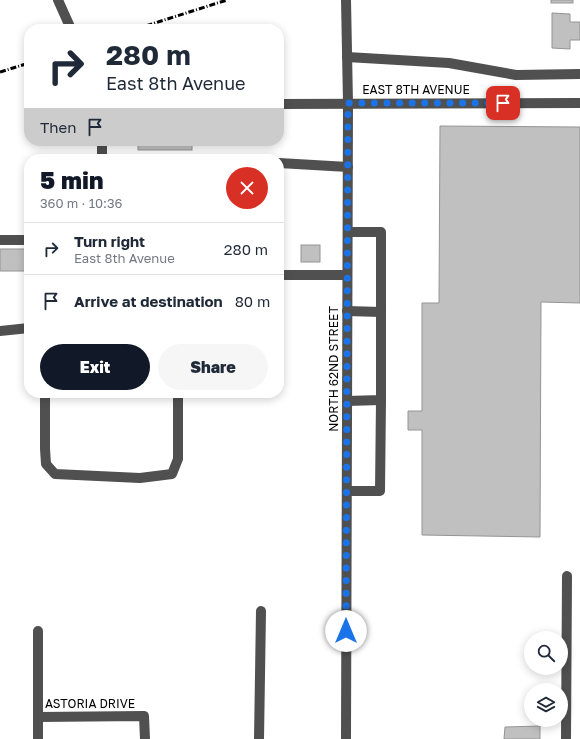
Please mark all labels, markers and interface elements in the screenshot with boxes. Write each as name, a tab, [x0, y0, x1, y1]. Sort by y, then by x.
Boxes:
text: 280 m	[106, 38, 191, 71]
icon: right	[40, 40, 92, 92]
text: East 8th Avenue	[106, 72, 246, 94]
street label: EAST 8TH AVENUE	[362, 82, 470, 97]
pin	[486, 86, 520, 120]
icon: arrive	[492, 92, 514, 114]
icon: arrive	[84, 116, 106, 138]
text: Then	[40, 118, 76, 136]
text: 5 min	[40, 165, 103, 194]
button: close	[226, 167, 268, 209]
text: 360 m · 10:36	[40, 195, 122, 211]
text: Turn right	[74, 232, 145, 250]
icon: right	[40, 238, 62, 260]
text: 280 m	[224, 240, 268, 258]
text: East 8th Avenue	[74, 250, 175, 266]
icon: arrive	[40, 290, 62, 312]
text: Arrive at destination	[74, 292, 223, 310]
text: 80 m	[235, 292, 270, 310]
street label: NORTH 62ND STREET	[326, 306, 341, 432]
button: Exit	[40, 344, 150, 390]
button: Share	[158, 344, 268, 390]
position arrow	[325, 610, 367, 652]
map controls	[524, 631, 568, 727]
button: search	[524, 631, 568, 675]
button: layers	[524, 683, 568, 727]
street label: ASTORIA DRIVE	[45, 696, 135, 711]

